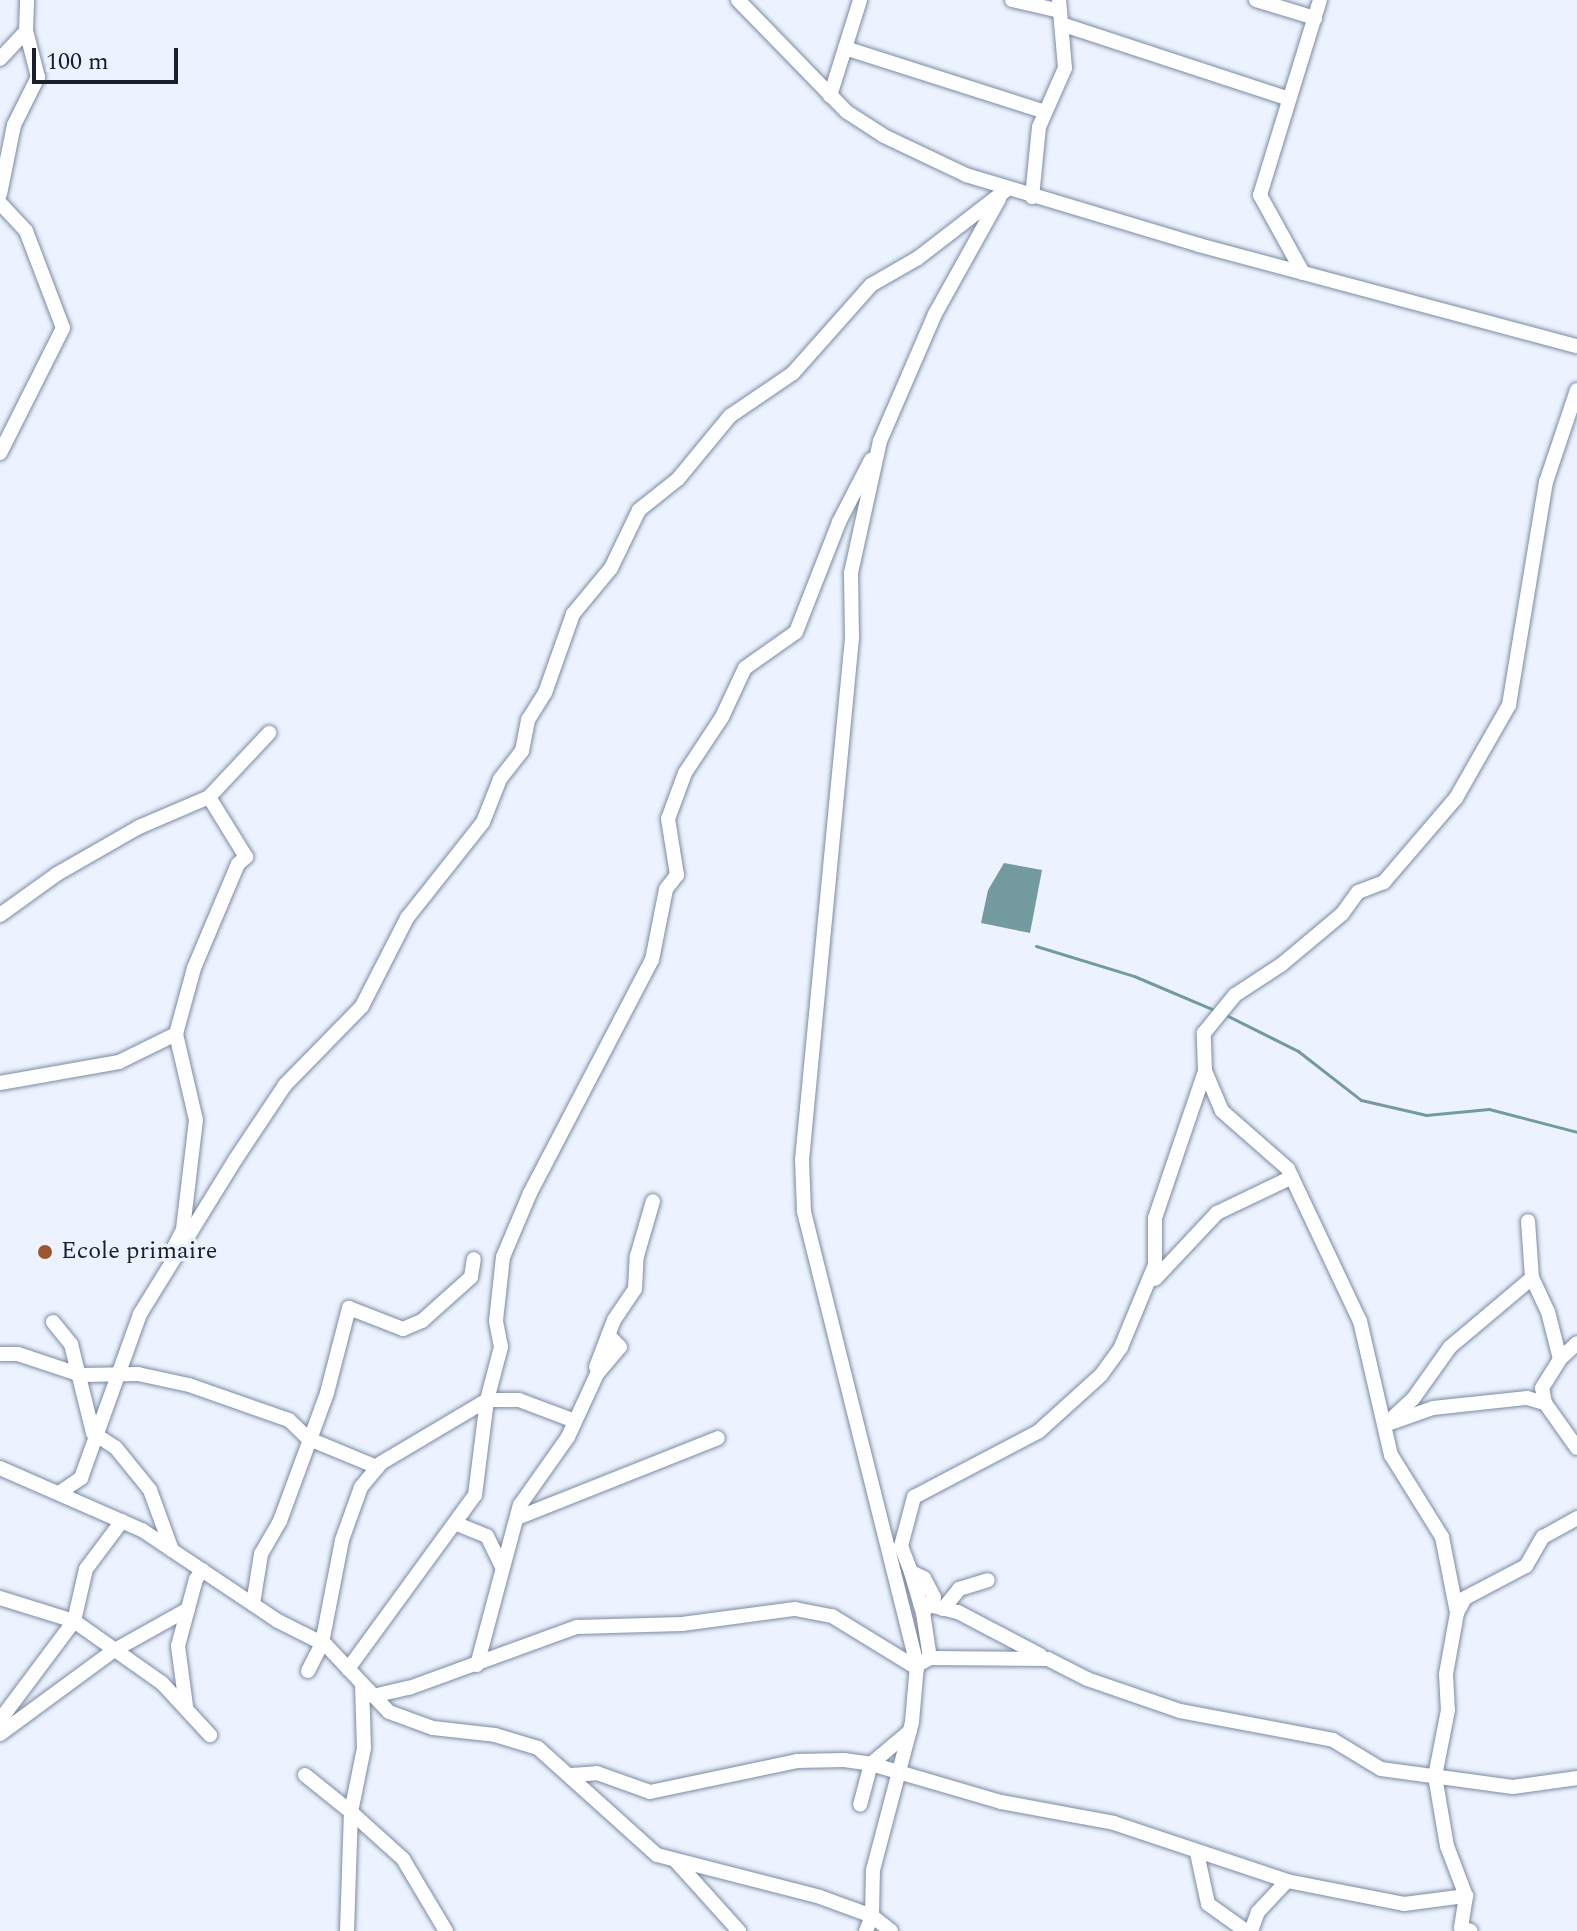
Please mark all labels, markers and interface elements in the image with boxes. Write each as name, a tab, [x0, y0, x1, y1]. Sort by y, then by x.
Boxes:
scale bar	[36, 32, 182, 82]
text: 100 m	[46, 44, 109, 80]
place label: Ecole primaire	[61, 1238, 217, 1266]
marker: Ecole primaire	[36, 1243, 54, 1261]

